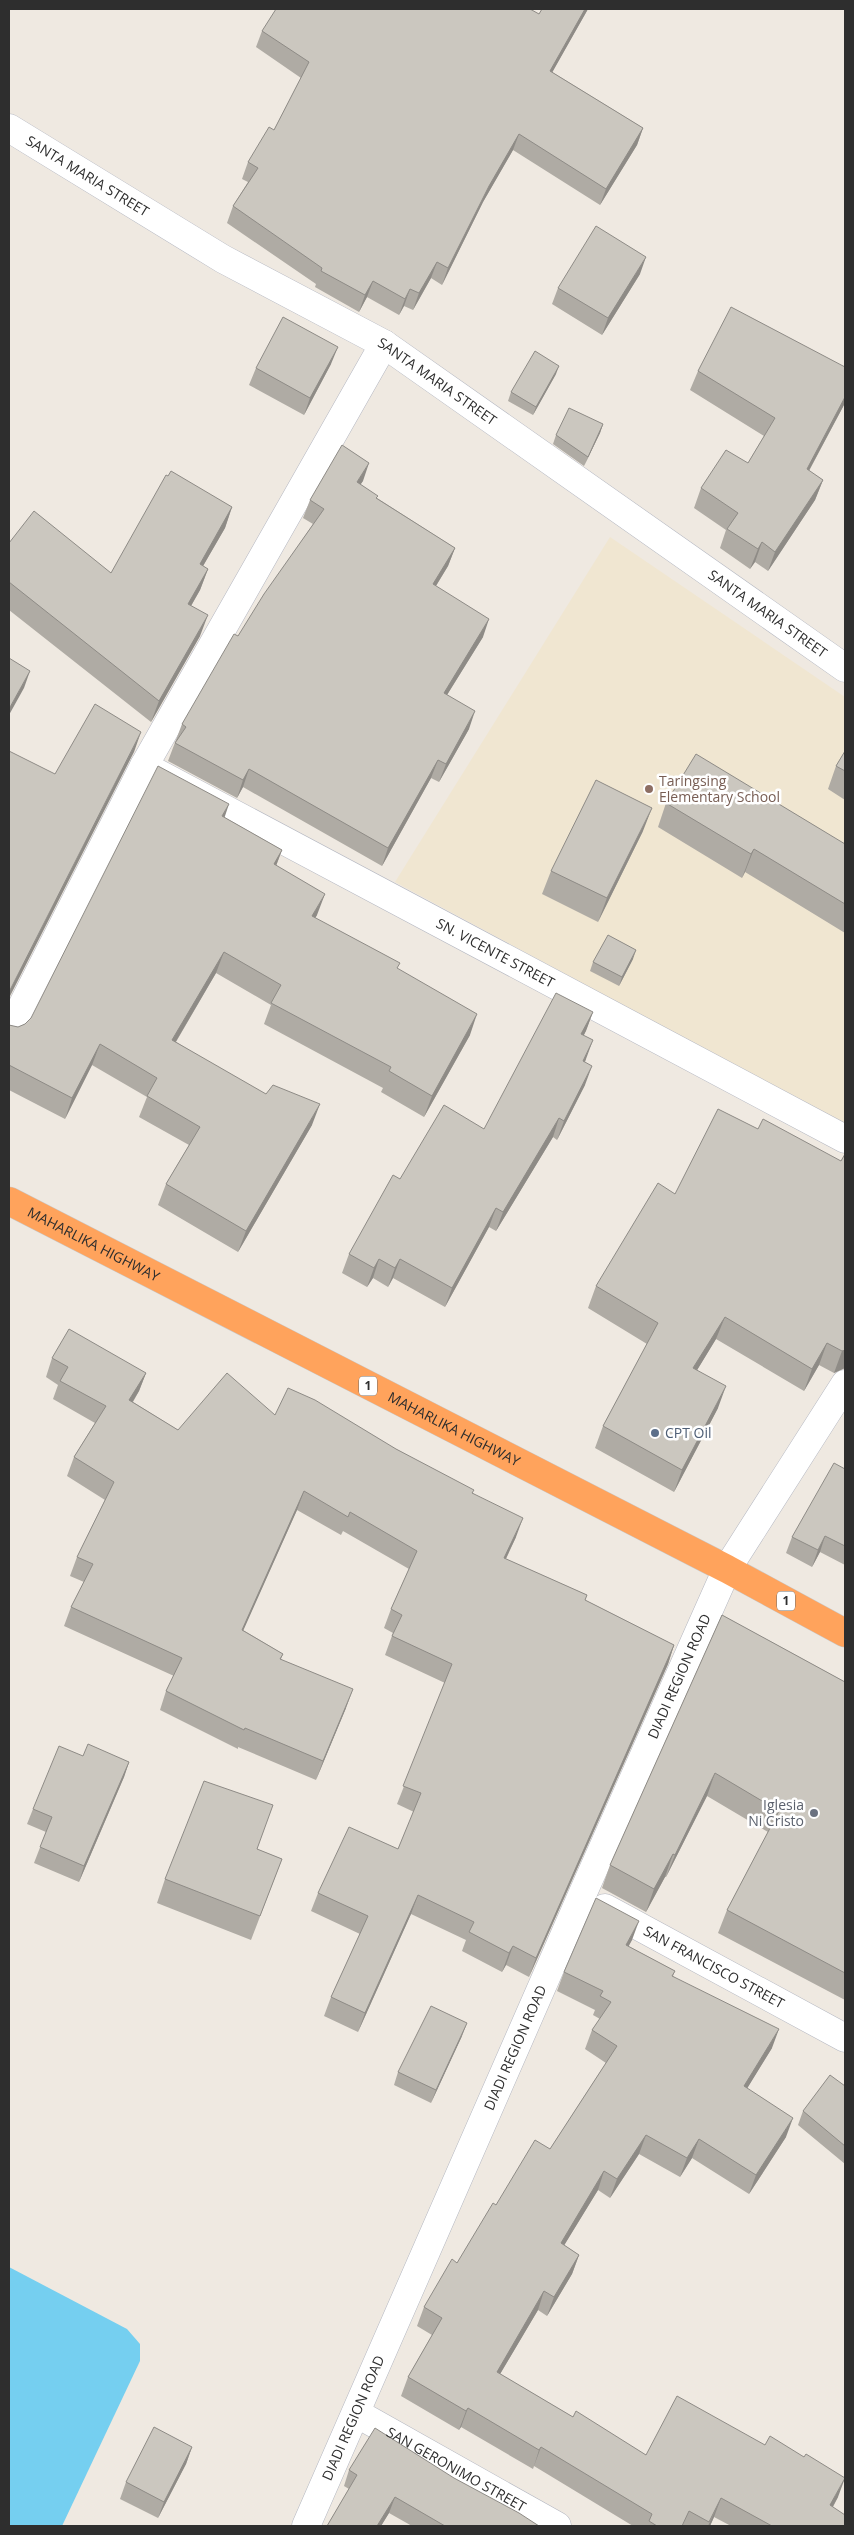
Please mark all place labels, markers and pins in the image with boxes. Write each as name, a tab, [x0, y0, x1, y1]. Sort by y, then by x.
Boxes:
place label: Taringsing Elementary School	[659, 771, 780, 806]
marker: Taringsing Elementary School	[643, 783, 655, 795]
place label: CPT Oil	[665, 1423, 712, 1442]
marker: CPT Oil	[649, 1427, 661, 1439]
place label: Iglesia Ni Cristo	[748, 1795, 804, 1830]
marker: Iglesia Ni Cristo	[808, 1807, 820, 1819]

